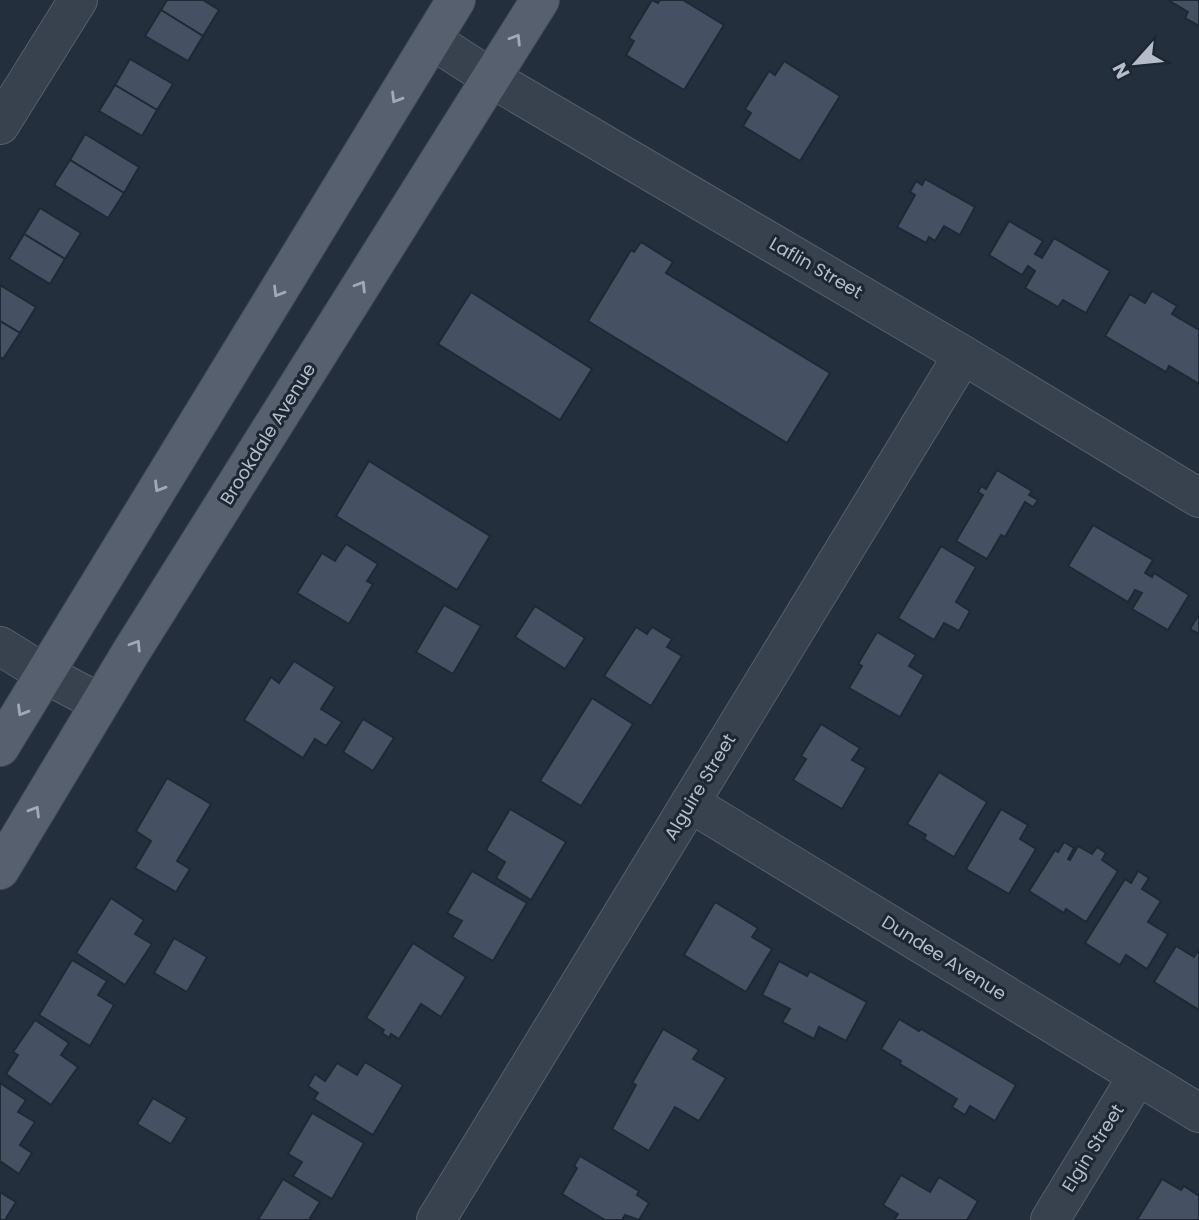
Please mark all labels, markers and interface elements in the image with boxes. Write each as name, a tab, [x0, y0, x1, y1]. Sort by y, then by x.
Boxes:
north arrow	[1101, 28, 1171, 98]
one-way arrow	[507, 34, 520, 47]
text: N	[1106, 58, 1137, 83]
one-way arrow	[391, 91, 404, 104]
street label: Laflin Street	[765, 231, 867, 304]
one-way arrow	[352, 281, 365, 294]
one-way arrow	[273, 285, 286, 298]
street label: Brookdale Avenue	[214, 358, 321, 509]
one-way arrow	[154, 479, 167, 492]
one-way arrow	[127, 639, 140, 652]
one-way arrow	[18, 703, 31, 716]
street label: Alguire Street	[658, 729, 741, 845]
one-way arrow	[27, 806, 40, 819]
street label: Dundee Avenue	[877, 909, 1011, 1006]
street label: Elgin Street	[1056, 1099, 1129, 1196]

